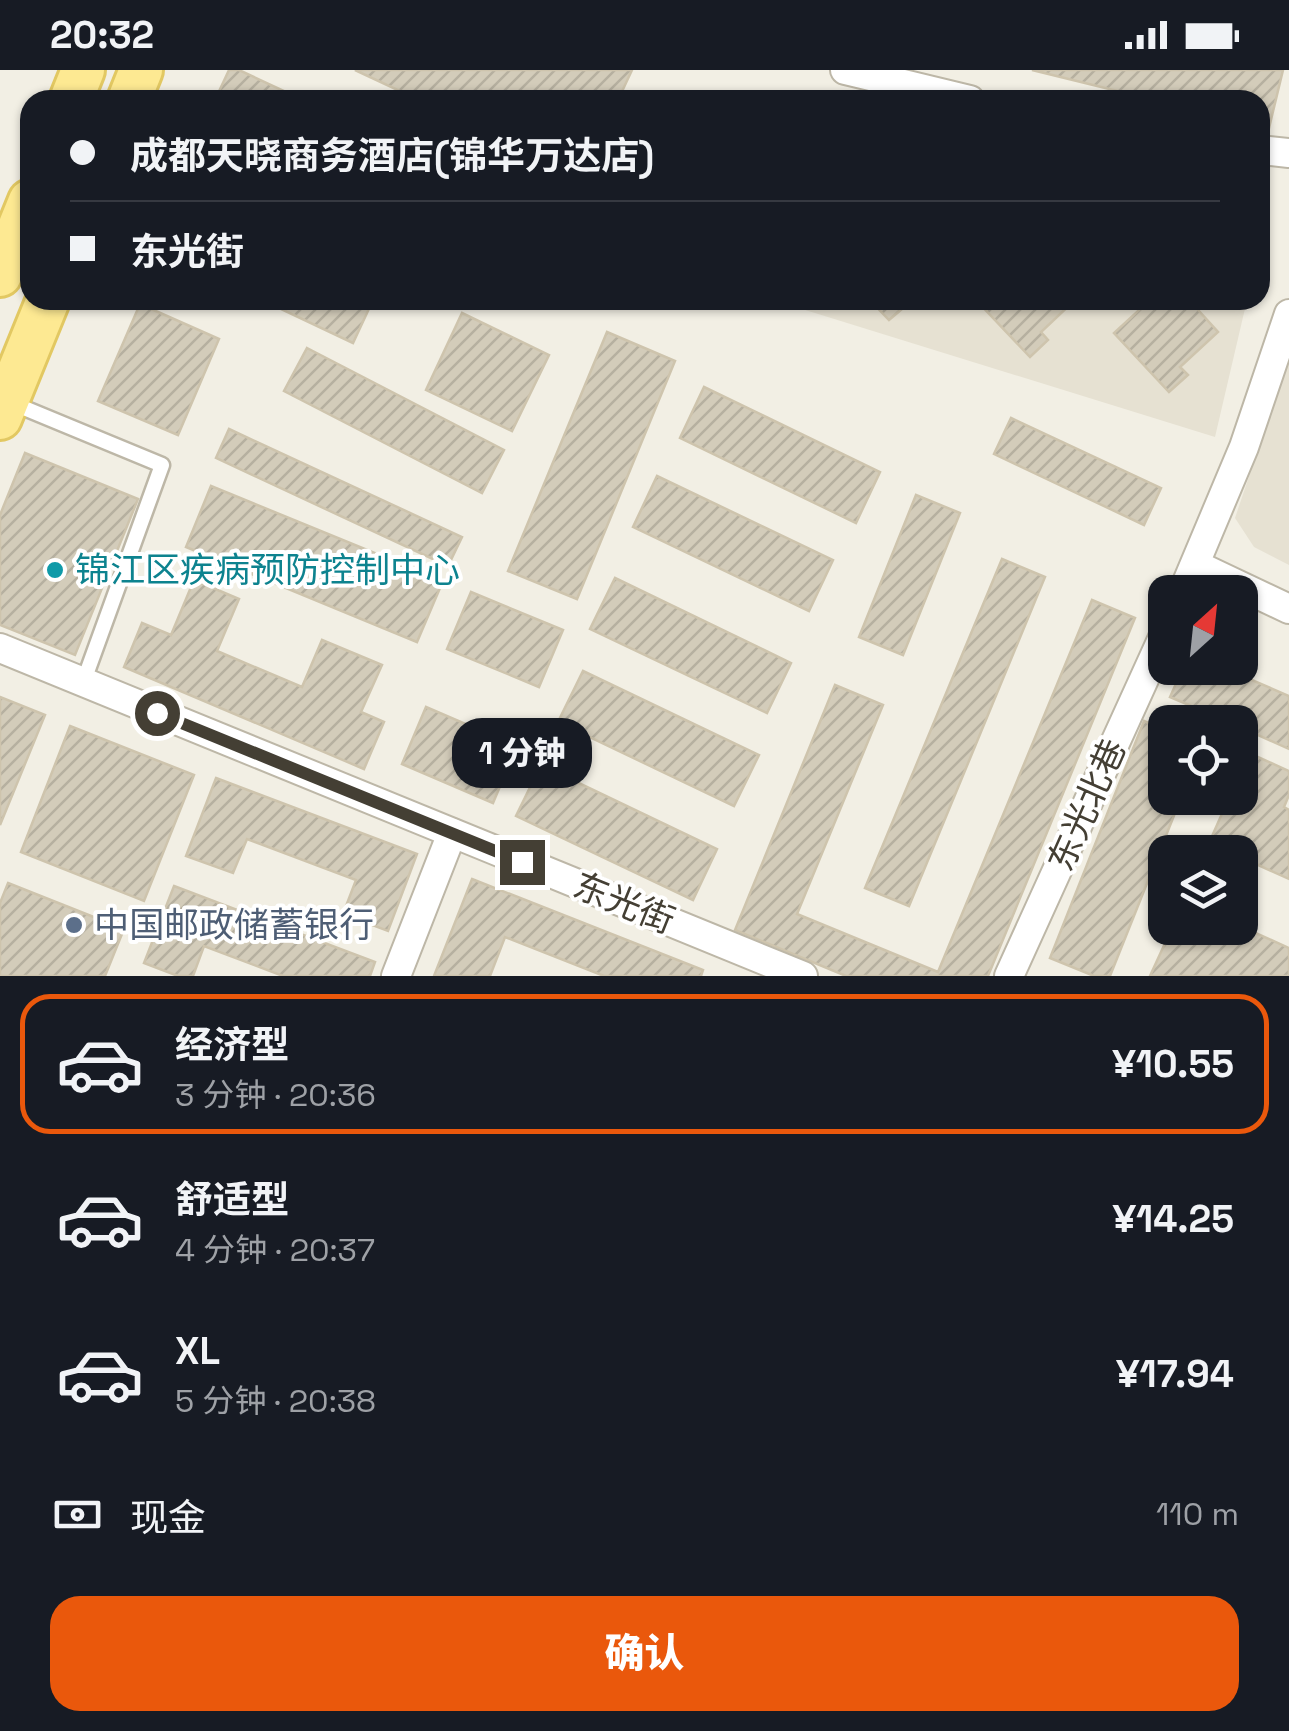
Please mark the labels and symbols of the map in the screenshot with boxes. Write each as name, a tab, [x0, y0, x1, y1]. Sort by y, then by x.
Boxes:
place label: 锦江区疾病预防控制中心	[75, 548, 460, 592]
marker: 锦江区疾病预防控制中心	[44, 559, 66, 581]
north arrow	[1148, 575, 1258, 685]
route start	[135, 691, 180, 736]
callout: 1 分钟	[452, 717, 592, 787]
street label: 东光北巷	[1038, 732, 1136, 878]
route end	[500, 840, 545, 885]
street label: 东光街	[567, 863, 681, 943]
place label: 中国邮政储蓄银行	[94, 903, 374, 947]
marker: 中国邮政储蓄银行	[63, 914, 85, 936]

